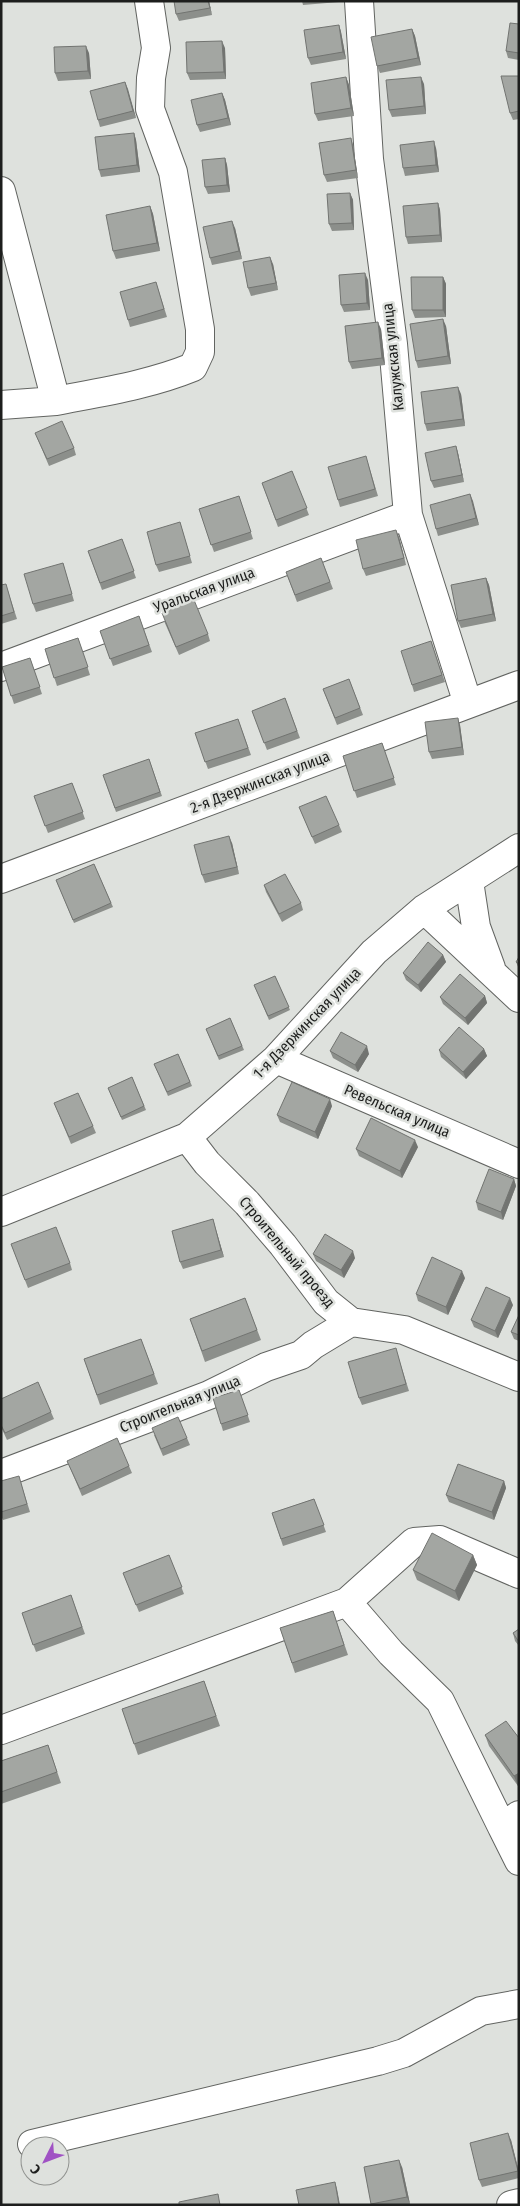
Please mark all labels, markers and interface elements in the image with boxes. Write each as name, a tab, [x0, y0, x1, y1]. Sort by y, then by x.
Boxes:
street label: Калужская улица	[378, 302, 408, 412]
street label: Уральская улица	[150, 563, 257, 617]
street label: 2-я Дзержинская улица	[188, 747, 332, 817]
street label: 1-я Дзержинская улица	[249, 964, 365, 1082]
street label: Ревельская улица	[341, 1081, 453, 1141]
street label: Строительный проезд	[235, 1193, 339, 1311]
street label: Строительная улица	[117, 1372, 243, 1436]
north arrow	[20, 2136, 70, 2186]
text: С	[26, 2160, 44, 2178]

